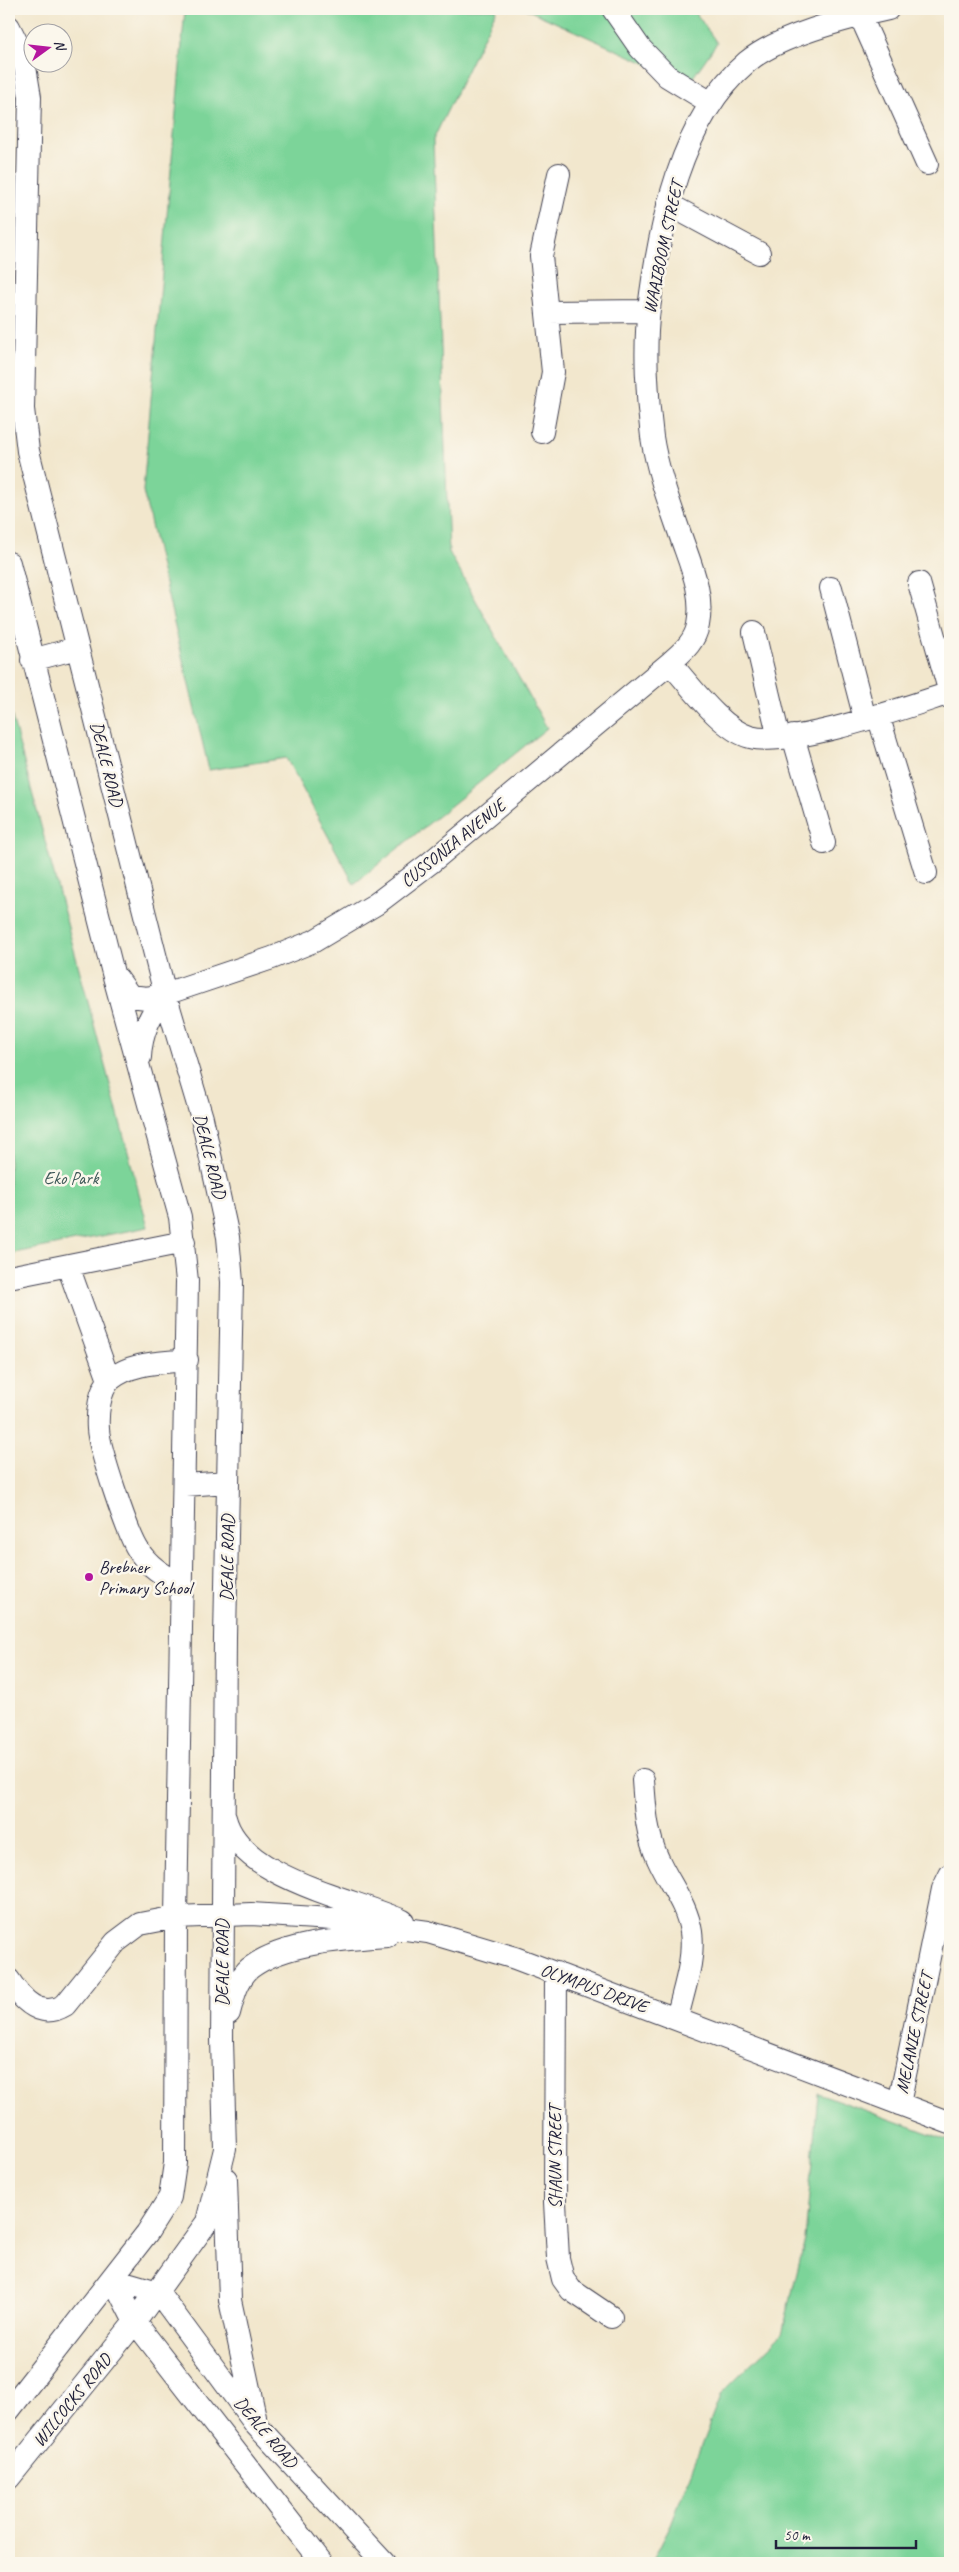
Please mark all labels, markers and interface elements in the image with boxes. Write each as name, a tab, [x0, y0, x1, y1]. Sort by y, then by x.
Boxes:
north arrow	[22, 22, 72, 72]
text: N	[51, 38, 70, 53]
street label: WAAIBOOM STREET	[638, 175, 689, 315]
street label: DEALE ROAD	[86, 719, 129, 810]
street label: CUSSONIA AVENUE	[396, 793, 512, 892]
street label: DEALE ROAD	[189, 1111, 232, 1202]
park label: Eko Park	[44, 1167, 100, 1189]
street label: DEALE ROAD	[215, 1513, 239, 1601]
place label: Brebner Primary School	[99, 1556, 194, 1599]
marker: Brebner Primary School	[83, 1571, 95, 1583]
street label: DEALE ROAD	[211, 1918, 233, 2006]
street label: OLYMPUS DRIVE	[538, 1959, 653, 2018]
street label: MELANIE STREET	[890, 1967, 938, 2095]
street label: SHAUN STREET	[544, 2102, 566, 2209]
street label: WILCOCKS ROAD	[28, 2348, 117, 2451]
street label: DEALE ROAD	[230, 2392, 303, 2473]
scale bar	[776, 2517, 916, 2549]
text: 50 m	[784, 2526, 811, 2545]

